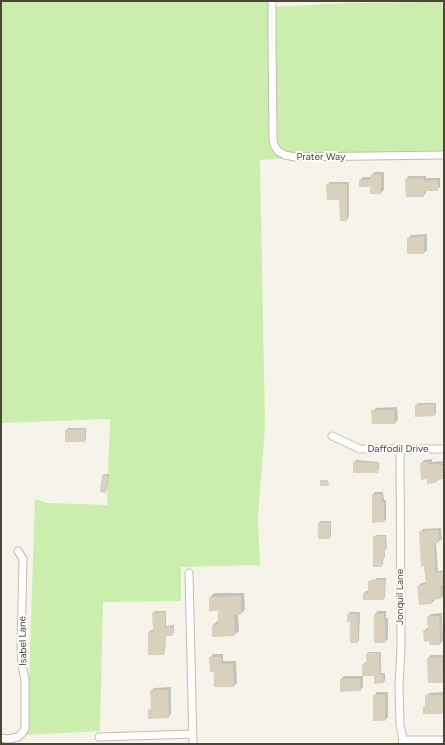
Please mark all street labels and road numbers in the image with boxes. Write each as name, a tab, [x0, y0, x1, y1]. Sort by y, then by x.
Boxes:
street label: Prater Way	[297, 151, 345, 163]
street label: Daffodil Drive	[367, 443, 429, 455]
street label: Jonquil Lane	[394, 569, 406, 625]
street label: Isabel Lane	[17, 616, 29, 666]

